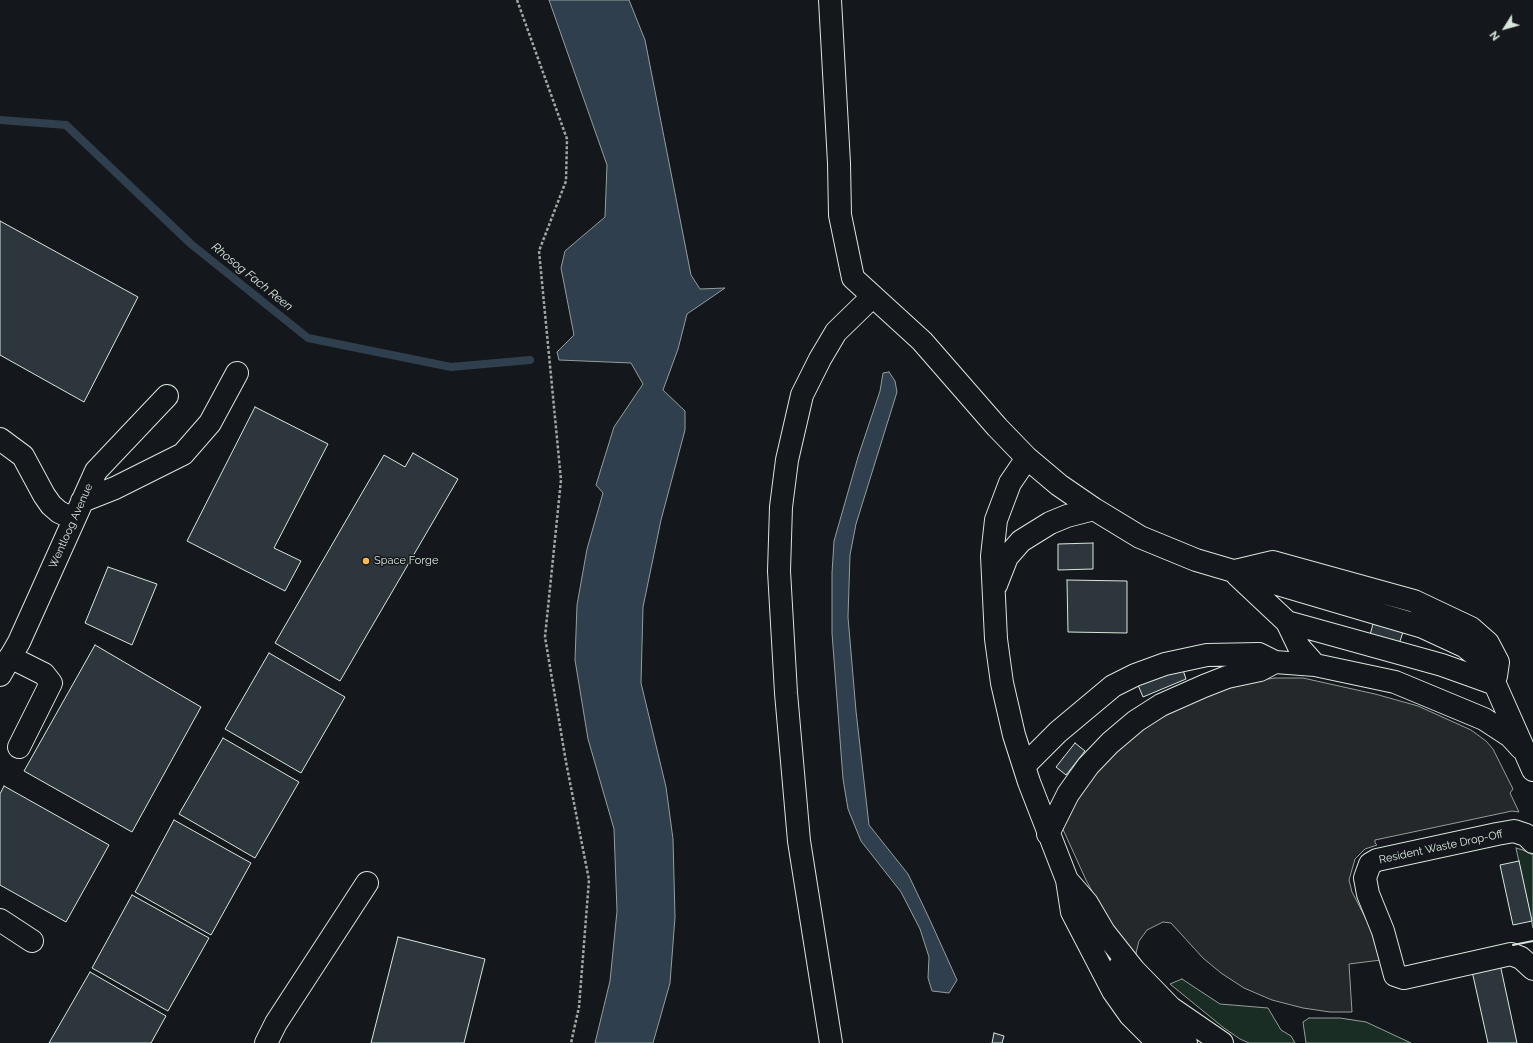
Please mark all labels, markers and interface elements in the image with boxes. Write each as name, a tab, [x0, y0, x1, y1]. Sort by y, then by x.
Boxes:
north arrow	[1485, 8, 1525, 48]
text: N	[1487, 28, 1503, 43]
water label: Rhosog Fach Reen	[209, 240, 295, 314]
street label: Wentloog Avenue	[46, 481, 96, 571]
place label: Space Forge	[374, 554, 438, 568]
marker: Space Forge	[361, 556, 371, 566]
street label: Resident Waste Drop-Off	[1378, 827, 1504, 867]

